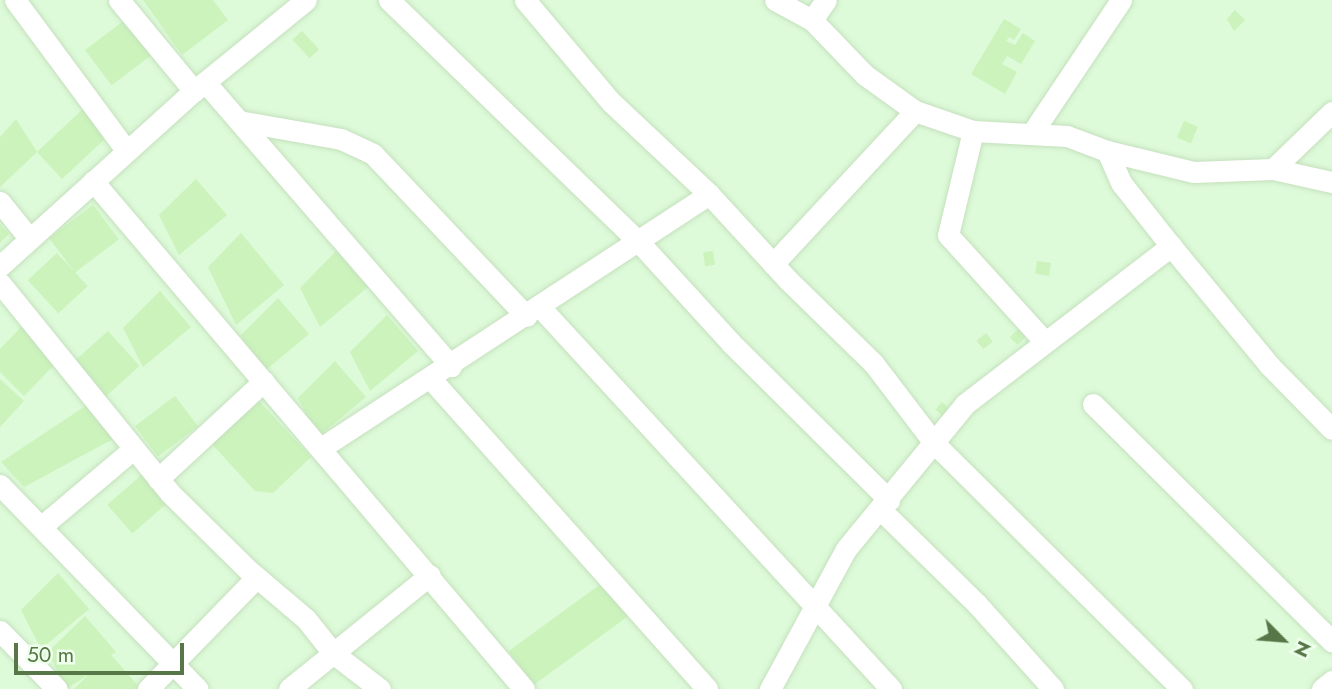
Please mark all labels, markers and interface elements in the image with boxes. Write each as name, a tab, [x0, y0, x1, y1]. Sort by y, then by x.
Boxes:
north arrow	[1248, 605, 1318, 675]
scale bar	[18, 630, 187, 674]
text: N	[1287, 637, 1318, 662]
text: 50 m	[27, 640, 74, 670]

